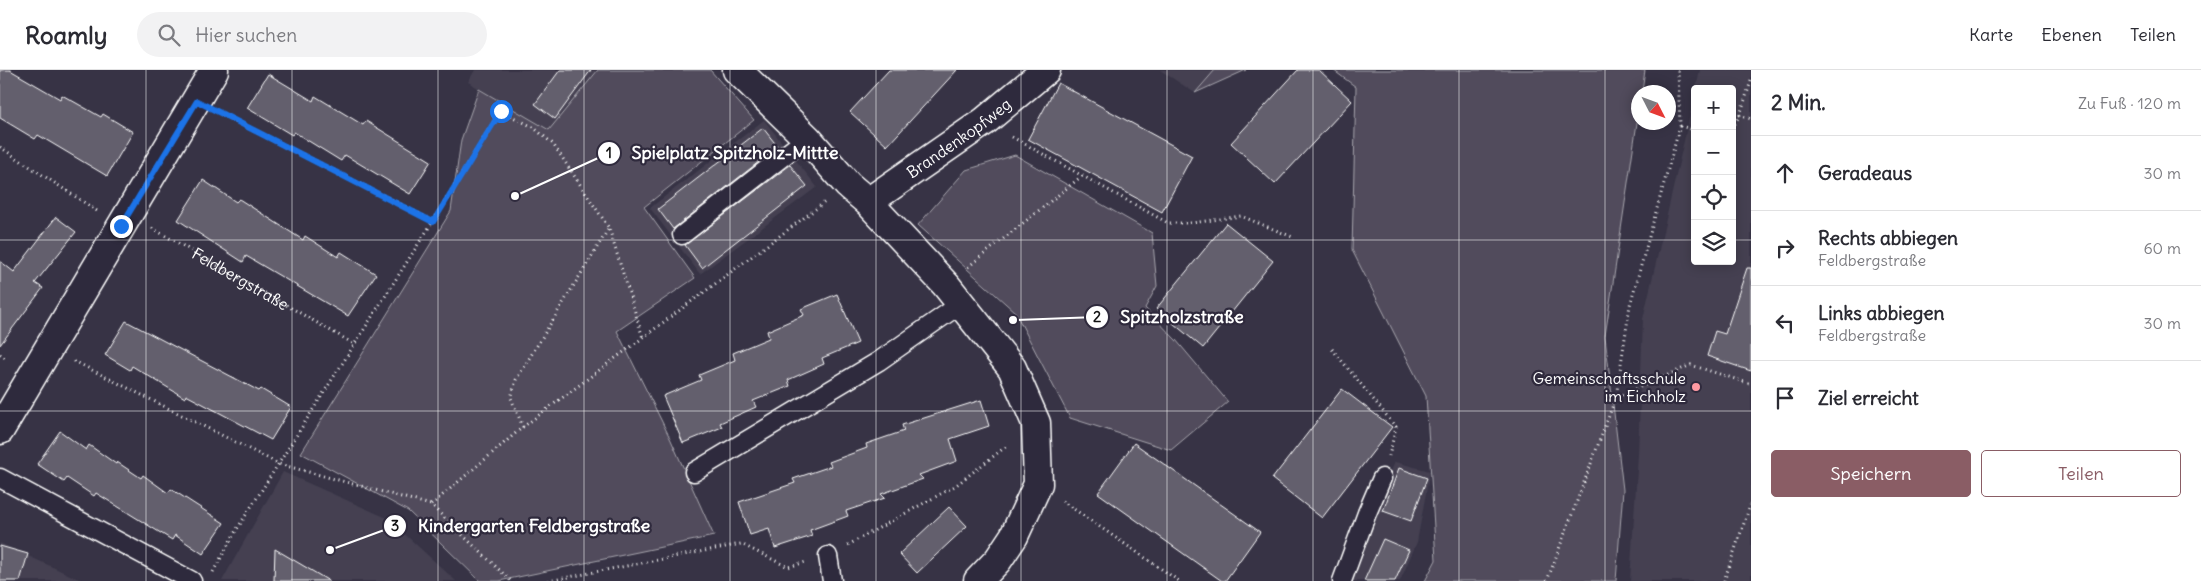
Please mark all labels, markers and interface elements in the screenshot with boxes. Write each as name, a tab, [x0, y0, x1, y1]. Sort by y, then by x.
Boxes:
search box	[137, 12, 487, 57]
text: Roamly	[25, 20, 107, 50]
icon: search	[155, 21, 183, 49]
text: Hier suchen	[195, 23, 297, 47]
text: Karte	[1969, 23, 2013, 46]
text: Ebenen	[2041, 23, 2102, 46]
text: Teilen	[2130, 23, 2176, 46]
north arrow	[1631, 85, 1676, 130]
map controls	[1691, 85, 1736, 265]
button: +	[1691, 85, 1736, 130]
text: 2 Min.	[1771, 89, 1826, 116]
text: Zu Fuß · 120 m	[2078, 93, 2181, 113]
street label: Brandenkopfweg	[903, 94, 1015, 182]
route start	[490, 100, 513, 123]
button: −	[1691, 130, 1736, 175]
callout: Spielplatz Spitzholz-Mittte	[597, 136, 849, 169]
text: Spielplatz Spitzholz-Mittte	[632, 141, 839, 164]
text: 1	[606, 143, 612, 162]
icon: ahead	[1771, 159, 1799, 187]
text: Geradeaus	[1818, 161, 1912, 185]
text: 30 m	[2144, 163, 2181, 183]
button: locate	[1691, 175, 1736, 220]
route end	[110, 215, 133, 238]
button: layers	[1691, 220, 1736, 265]
text: Rechts abbiegen	[1818, 226, 1958, 250]
icon: right	[1771, 234, 1799, 262]
text: 60 m	[2143, 238, 2181, 258]
street label: Feldbergstraße	[189, 243, 292, 314]
text: Feldbergstraße	[1818, 250, 1926, 270]
callout: Spitzholzstraße	[1085, 300, 1253, 333]
text: Links abbiegen	[1818, 301, 1945, 325]
text: Spitzholzstraße	[1120, 305, 1244, 328]
text: 2	[1093, 307, 1101, 326]
icon: left	[1771, 309, 1799, 337]
text: 30 m	[2144, 313, 2181, 333]
text: Feldbergstraße	[1818, 325, 1926, 345]
place label: Gemeinschaftsschule im Eichholz	[1532, 368, 1686, 406]
marker: Gemeinschaftsschule im Eichholz	[1690, 381, 1702, 393]
icon: arrive	[1771, 384, 1799, 412]
text: Ziel erreicht	[1818, 386, 1919, 410]
button: Speichern	[1771, 450, 1971, 497]
button: Teilen	[1981, 450, 2181, 497]
callout: Kindergarten Feldbergstraße	[383, 509, 660, 542]
text: Kindergarten Feldbergstraße	[418, 514, 650, 537]
text: 3	[391, 516, 399, 535]

